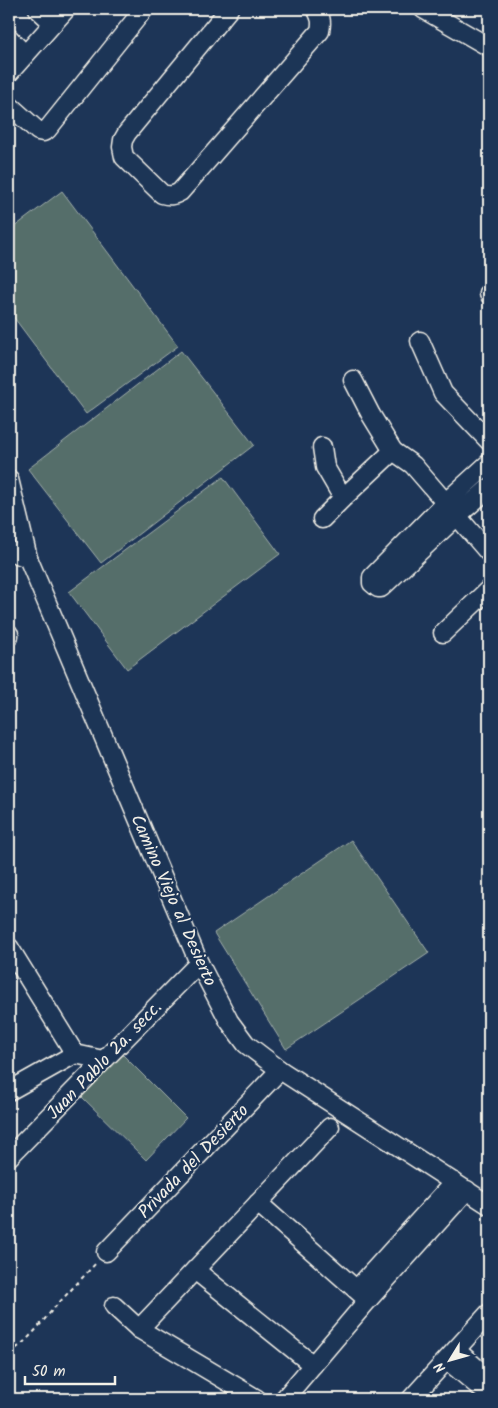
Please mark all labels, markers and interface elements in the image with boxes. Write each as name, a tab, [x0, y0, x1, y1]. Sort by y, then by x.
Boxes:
street label: Camino Viejo al Desierto	[122, 810, 224, 991]
street label: Juan Pablo 2a. secc.	[40, 995, 170, 1127]
street label: Privada del Desierto	[131, 1098, 257, 1226]
north arrow	[426, 1336, 476, 1386]
scale bar	[25, 1353, 115, 1385]
text: N	[429, 1357, 452, 1377]
text: 50 m	[32, 1360, 66, 1384]

